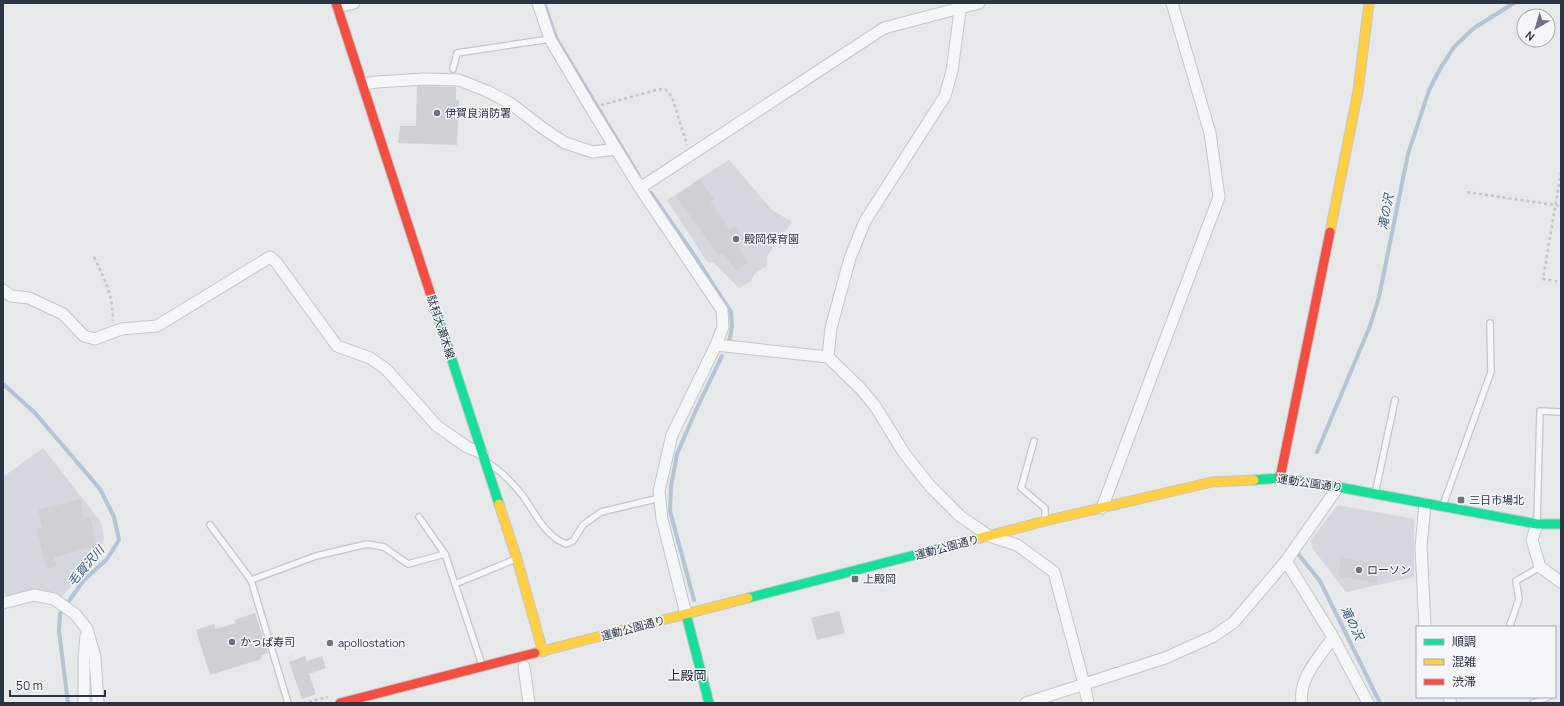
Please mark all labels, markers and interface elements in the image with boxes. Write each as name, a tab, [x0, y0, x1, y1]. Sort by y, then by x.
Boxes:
north arrow	[1516, 8, 1556, 48]
text: N	[1522, 28, 1537, 45]
place label: 伊賀良消防署	[445, 105, 511, 120]
marker: 伊賀良消防署	[432, 108, 442, 118]
water label: 滝の沢	[1374, 191, 1398, 231]
place label: 殿岡保育園	[744, 231, 799, 246]
marker: 殿岡保育園	[731, 234, 741, 244]
street label: 駄科大瀬木線	[424, 293, 459, 361]
street label: 運動公園通り	[1276, 470, 1344, 495]
place label: 三日市場北	[1469, 492, 1524, 507]
marker: 三日市場北	[1456, 495, 1466, 505]
street label: 運動公園通り	[913, 531, 981, 562]
water label: 毛賀沢川	[63, 540, 109, 589]
place label: ローソン	[1367, 562, 1411, 577]
marker: ローソン	[1354, 565, 1364, 575]
place label: 上殿岡	[863, 571, 896, 586]
marker: 上殿岡	[850, 574, 860, 584]
water label: 滝の沢	[1337, 603, 1369, 644]
street label: 運動公園通り	[599, 612, 667, 643]
legend	[1416, 626, 1556, 698]
text: 順調	[1452, 633, 1476, 650]
place label: かっぱ寿司	[240, 634, 295, 649]
place label: apollostation	[338, 635, 405, 650]
marker: かっぱ寿司	[227, 637, 237, 647]
marker: apollostation	[325, 638, 335, 648]
text: 混雑	[1452, 653, 1476, 670]
district label: 上殿岡	[667, 666, 707, 684]
scale bar	[10, 672, 105, 698]
text: 渋滞	[1452, 673, 1476, 690]
text: 50 m	[16, 677, 43, 694]

